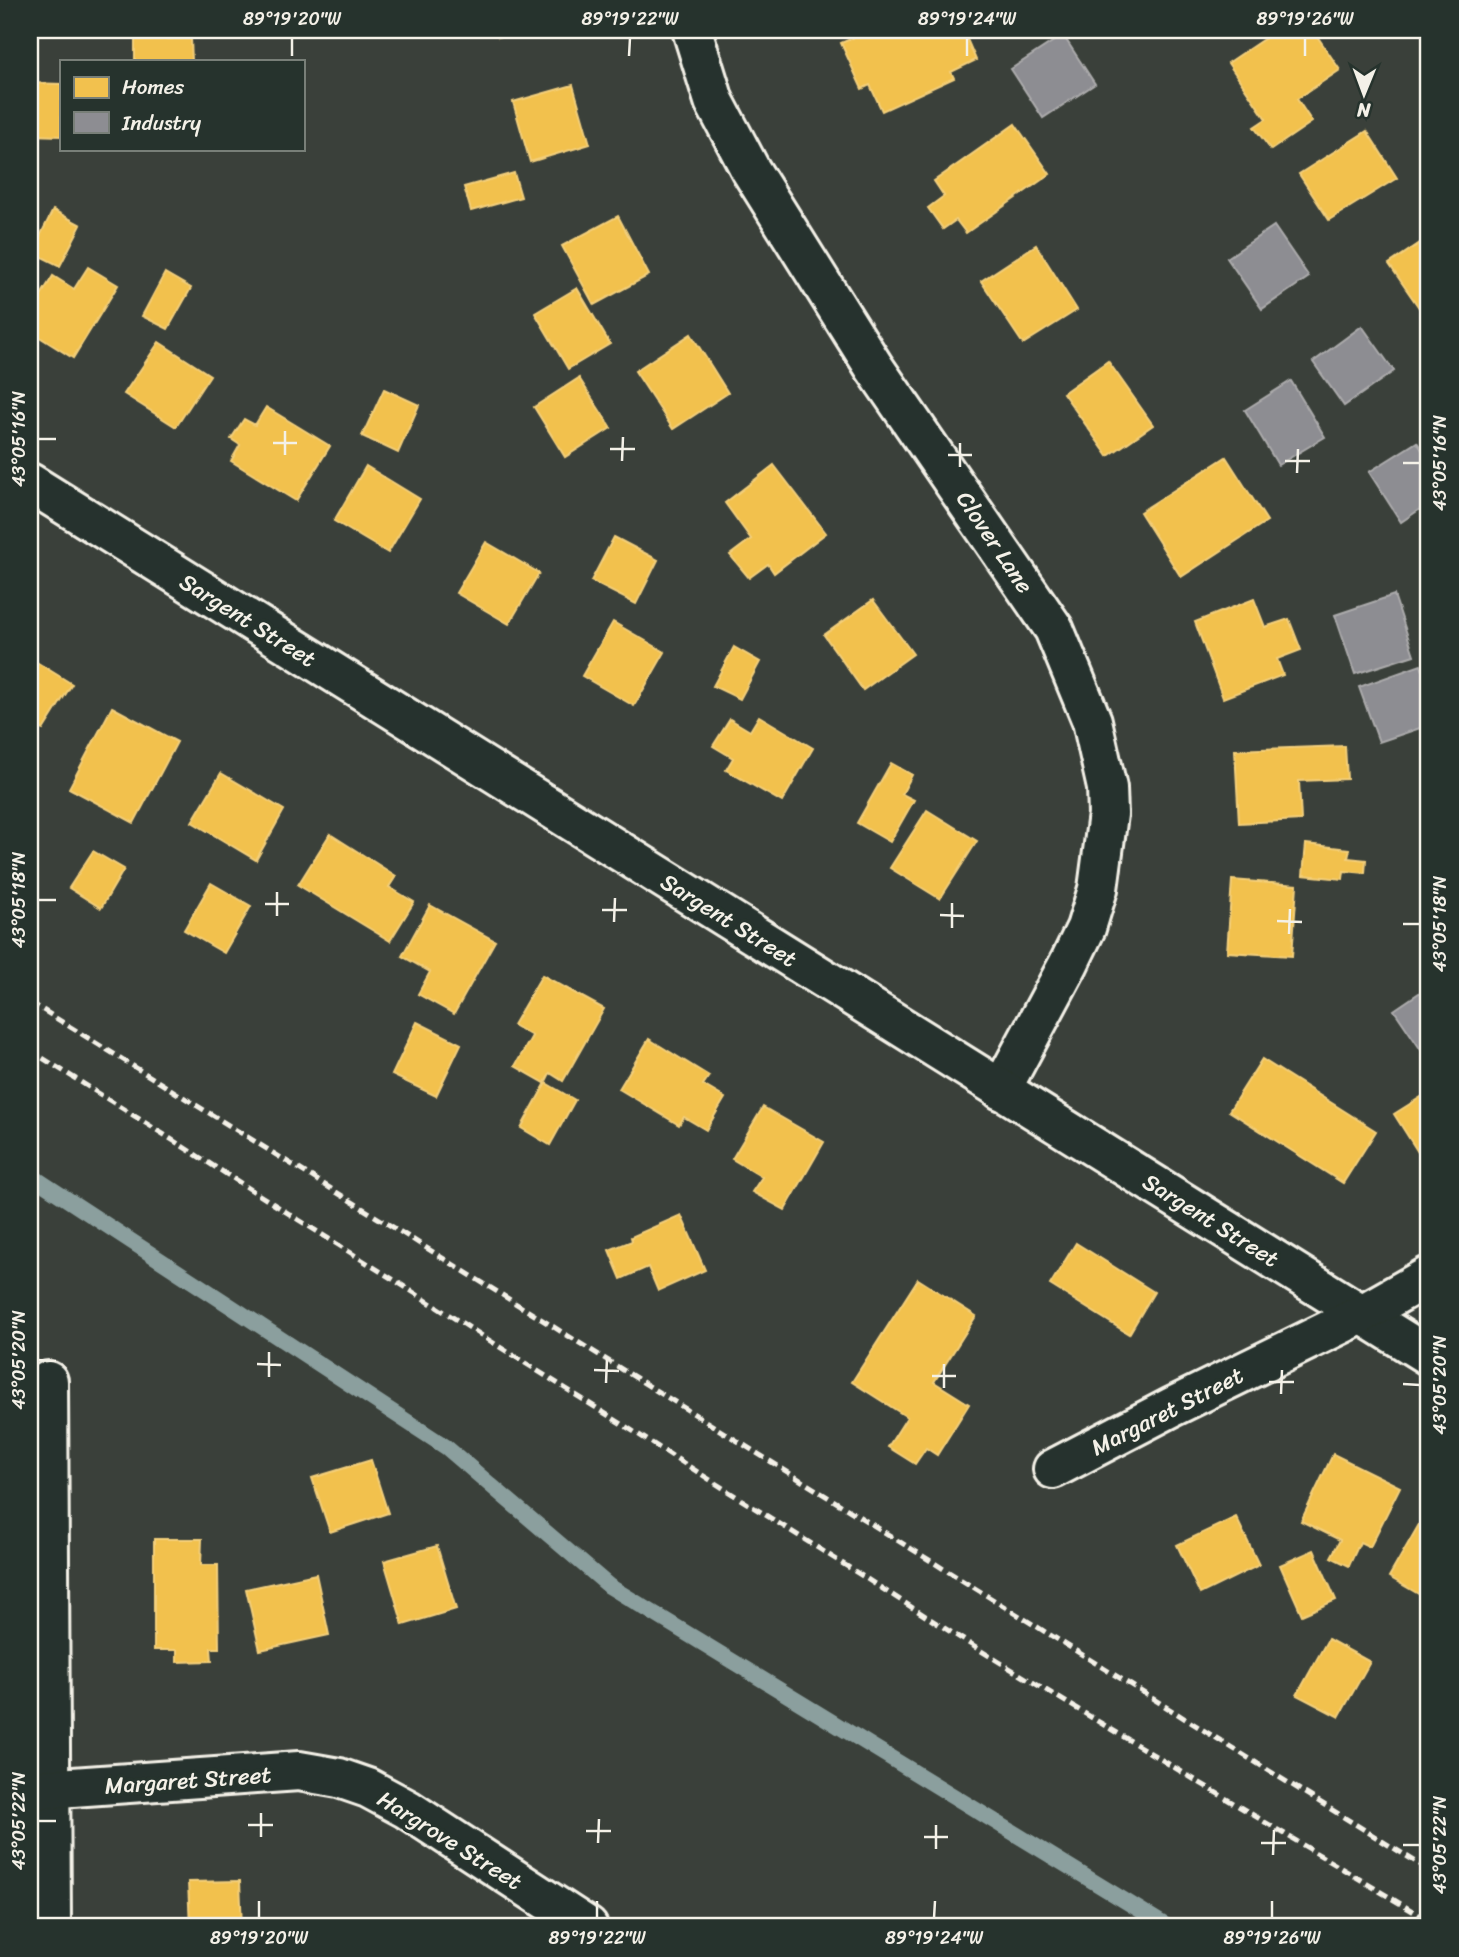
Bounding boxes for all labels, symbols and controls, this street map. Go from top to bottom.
text: 89°19'20"W [243,3,342,35]
text: 89°19'22"W [581,3,680,35]
text: 89°19'24"W [918,3,1017,35]
text: 89°19'26"W [1256,3,1355,35]
legend [60,60,304,150]
north arrow [1330,60,1400,130]
text: Homes [122,68,184,106]
text: N [1356,94,1372,127]
text: Industry [121,104,201,142]
text: 43°05'16"N [3,391,35,487]
text: 43°05'16"N [1424,415,1456,511]
street label: Clover Lane [945,482,1044,602]
street label: Sargent Street [171,562,324,679]
text: 43°05'18"N [3,851,35,948]
street label: Sargent Street [652,862,805,979]
text: 43°05'18"N [1424,875,1456,972]
street label: Sargent Street [1134,1162,1287,1279]
text: 43°05'20"N [3,1310,35,1410]
text: 43°05'20"N [1424,1335,1456,1435]
street label: Margaret Street [1083,1355,1251,1468]
street label: Margaret Street [103,1754,273,1807]
text: 43°05'22"N [3,1771,35,1870]
street label: Hargrove Street [369,1779,531,1902]
text: 43°05'22"N [1424,1795,1456,1894]
text: 89°19'20"W [210,1922,309,1954]
text: 89°19'22"W [548,1922,647,1954]
text: 89°19'24"W [885,1922,984,1954]
text: 89°19'26"W [1223,1922,1322,1954]

